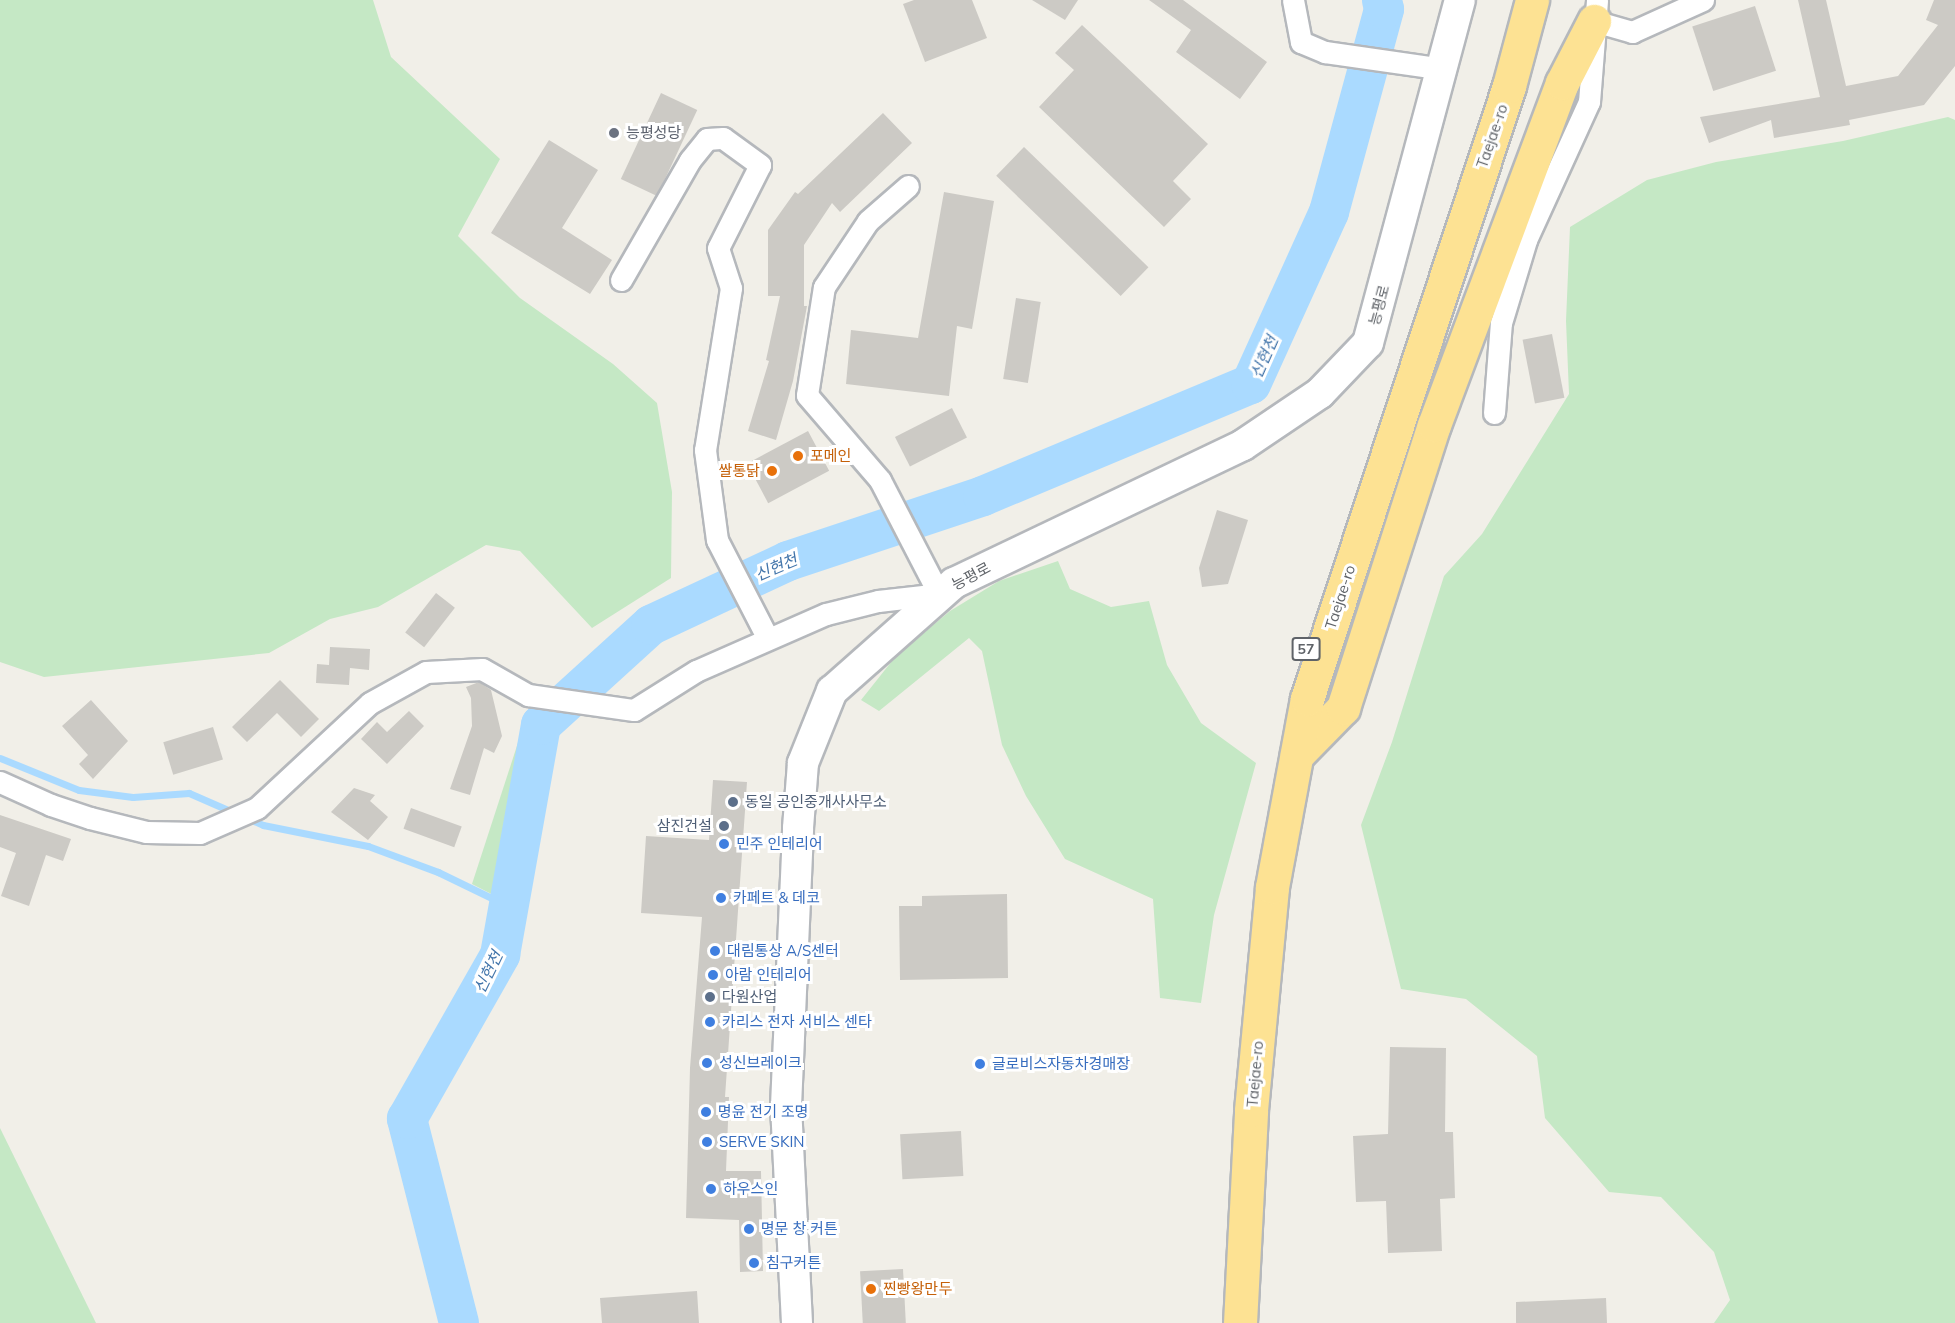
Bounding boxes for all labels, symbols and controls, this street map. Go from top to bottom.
street label: Taejae-ro [1473,102,1511,170]
place label: 능평성당 [626,124,681,142]
marker: 능평성당 [607,126,621,140]
street label: 능평로 [1365,283,1393,327]
water label: 신현천 [1246,333,1282,381]
place label: 포메인 [810,447,851,465]
marker: 포메인 [791,449,805,463]
place label: 쌀통닭 [719,462,760,480]
marker: 쌀통닭 [765,464,779,478]
water label: 신현천 [752,550,800,584]
street label: 능평로 [948,558,994,594]
street label: Taejae-ro [1321,563,1359,631]
road number: 57 [1291,638,1321,660]
place label: 동일 공인중개사사무소 [745,793,887,811]
marker: 동일 공인중개사사무소 [726,795,740,809]
place label: 삼진건설 [657,817,712,835]
marker: 삼진건설 [717,819,731,833]
place label: 민주 인테리어 [736,835,823,853]
marker: 민주 인테리어 [717,837,731,851]
place label: 카페트 & 데코 [733,889,820,907]
marker: 카페트 & 데코 [714,891,728,905]
place label: 대림통상 A/S센터 [727,942,839,960]
marker: 대림통상 A/S센터 [708,944,722,958]
water label: 신현천 [470,948,506,996]
place label: 아람 인테리어 [725,966,812,984]
marker: 아람 인테리어 [706,968,720,982]
place label: 다원산업 [722,988,777,1006]
marker: 다원산업 [703,990,717,1004]
place label: 카리스 전자 서비스 센타 [722,1013,872,1031]
marker: 카리스 전자 서비스 센타 [703,1015,717,1029]
street label: Taejae-ro [1243,1040,1267,1108]
place label: 성신브레이크 [719,1054,802,1072]
place label: 글로비스자동차경매장 [992,1055,1130,1073]
marker: 성신브레이크 [700,1056,714,1070]
marker: 글로비스자동차경매장 [973,1057,987,1071]
place label: 명윤 전기 조명 [718,1103,809,1121]
marker: 명윤 전기 조명 [699,1105,713,1119]
place label: SERVE SKIN [719,1133,805,1151]
marker: SERVE SKIN [700,1135,714,1149]
place label: 하우스인 [723,1180,778,1198]
marker: 하우스인 [704,1182,718,1196]
place label: 명문 창 커튼 [761,1220,838,1238]
marker: 명문 창 커튼 [742,1222,756,1236]
place label: 침구커튼 [766,1254,821,1272]
marker: 침구커튼 [747,1256,761,1270]
place label: 찐빵왕만두 [883,1280,952,1298]
marker: 찐빵왕만두 [864,1282,878,1296]

